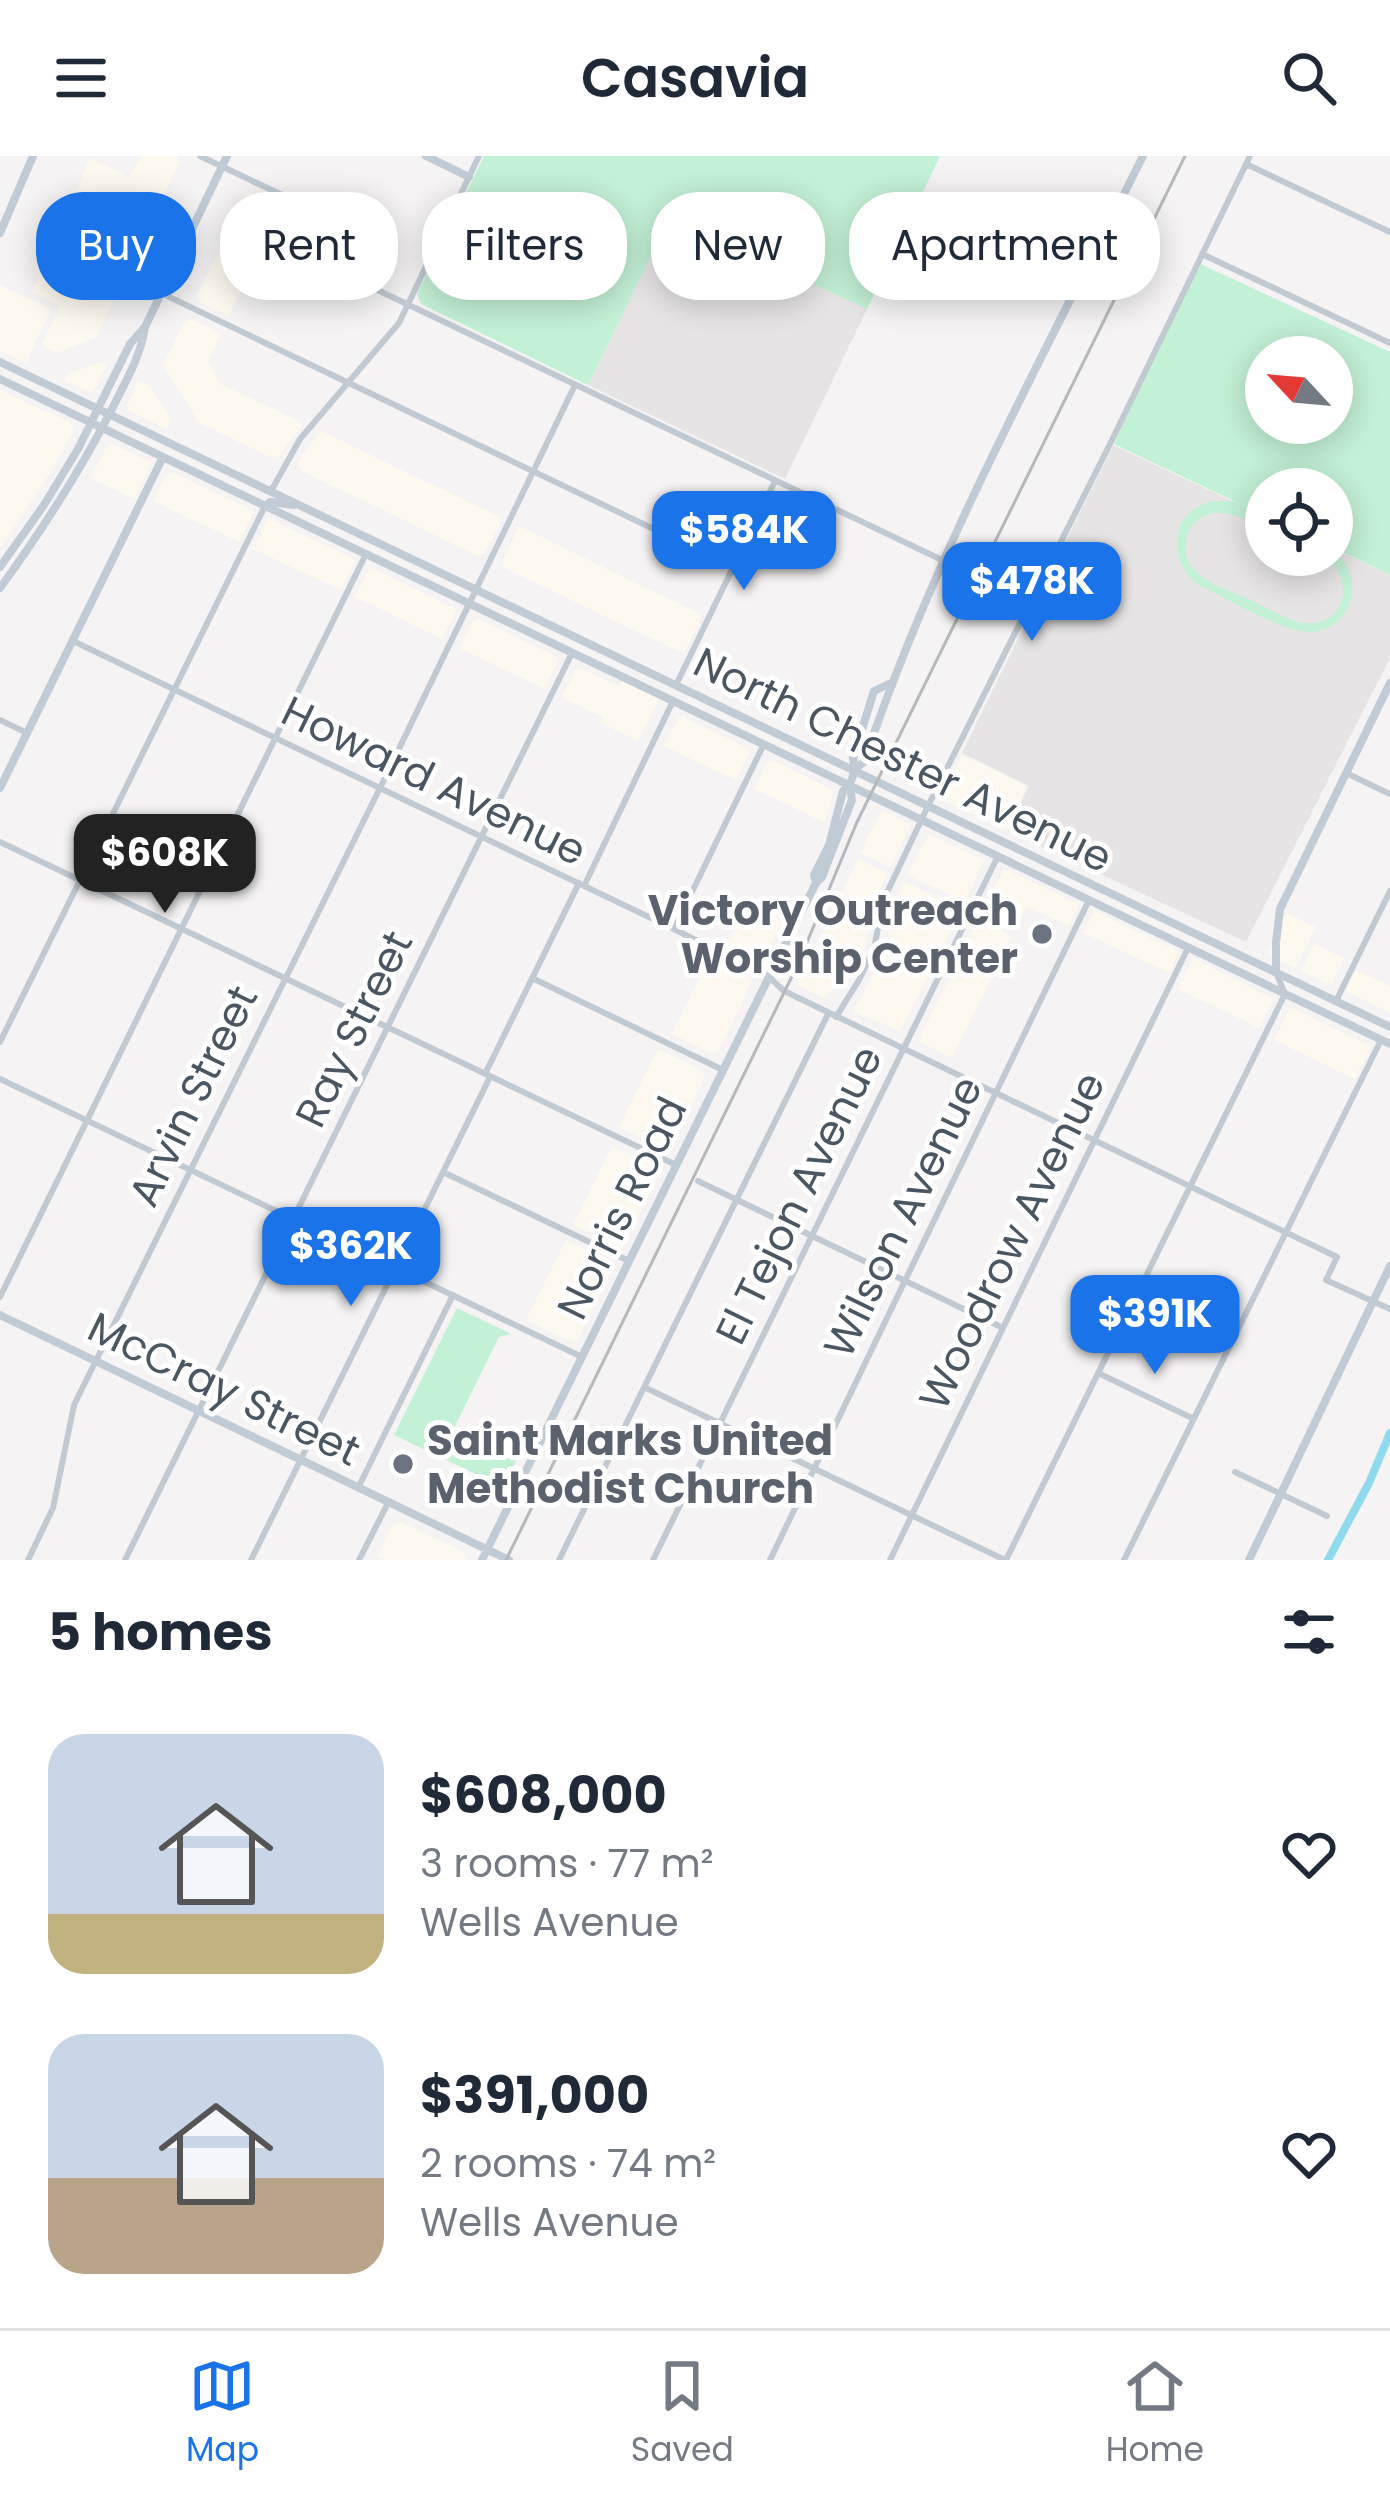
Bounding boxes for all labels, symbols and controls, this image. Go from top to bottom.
text: Casavia [581,40,809,116]
icon: menu [48,45,114,111]
icon: search [1276,45,1342,111]
chip: Buy [36,192,196,300]
chip: Rent [220,192,398,300]
chip: Filters [422,192,627,300]
chip: New [651,192,825,300]
chip: Apartment [849,192,1160,300]
north arrow [1245,336,1353,444]
map controls [1245,336,1353,576]
button: locate [1245,468,1353,576]
pin: $584K [660,491,828,593]
text: $584K [679,502,809,557]
pin: $478K [948,542,1116,644]
text: $478K [969,553,1095,608]
street label: North Chester Avenue [684,633,1122,887]
street label: Howard Avenue [272,682,596,880]
pin: $608K [81,814,249,916]
text: $608K [101,825,229,880]
place label: Victory Outreach Worship Center [648,881,1018,988]
street label: Ray Street [281,921,427,1137]
marker: Victory Outreach Worship Center [1029,921,1055,947]
street label: Arvin Street [114,976,272,1216]
street label: El Tejon Avenue [701,1036,897,1354]
street label: Woodrow Avenue [905,1062,1119,1420]
street label: Wilson Avenue [809,1066,997,1368]
street label: Norris Road [543,1087,701,1329]
pin: $362K [267,1207,435,1309]
text: $362K [289,1218,413,1273]
pin: $391K [1071,1275,1239,1377]
text: $391K [1097,1286,1213,1341]
street label: McCray Street [78,1298,370,1480]
place label: Saint Marks United Methodist Church [427,1411,833,1518]
marker: Saint Marks United Methodist Church [390,1451,416,1477]
text: 5 homes [48,1596,273,1668]
icon: filters [1276,1599,1342,1665]
text: $608,000 [420,1759,667,1831]
icon: home [144,1782,288,1926]
icon: heart [1276,1821,1342,1887]
text: 3 rooms · 77 m² [420,1836,714,1891]
text: Wells Avenue [420,1895,679,1950]
text: $391,000 [420,2059,649,2131]
icon: home [144,2082,288,2226]
icon: heart [1276,2121,1342,2187]
text: 2 rooms · 74 m² [420,2136,716,2191]
text: Wells Avenue [420,2195,679,2250]
tab: Map [186,2353,259,2475]
tab: Saved [631,2353,734,2475]
tab: Home [1106,2353,1204,2475]

